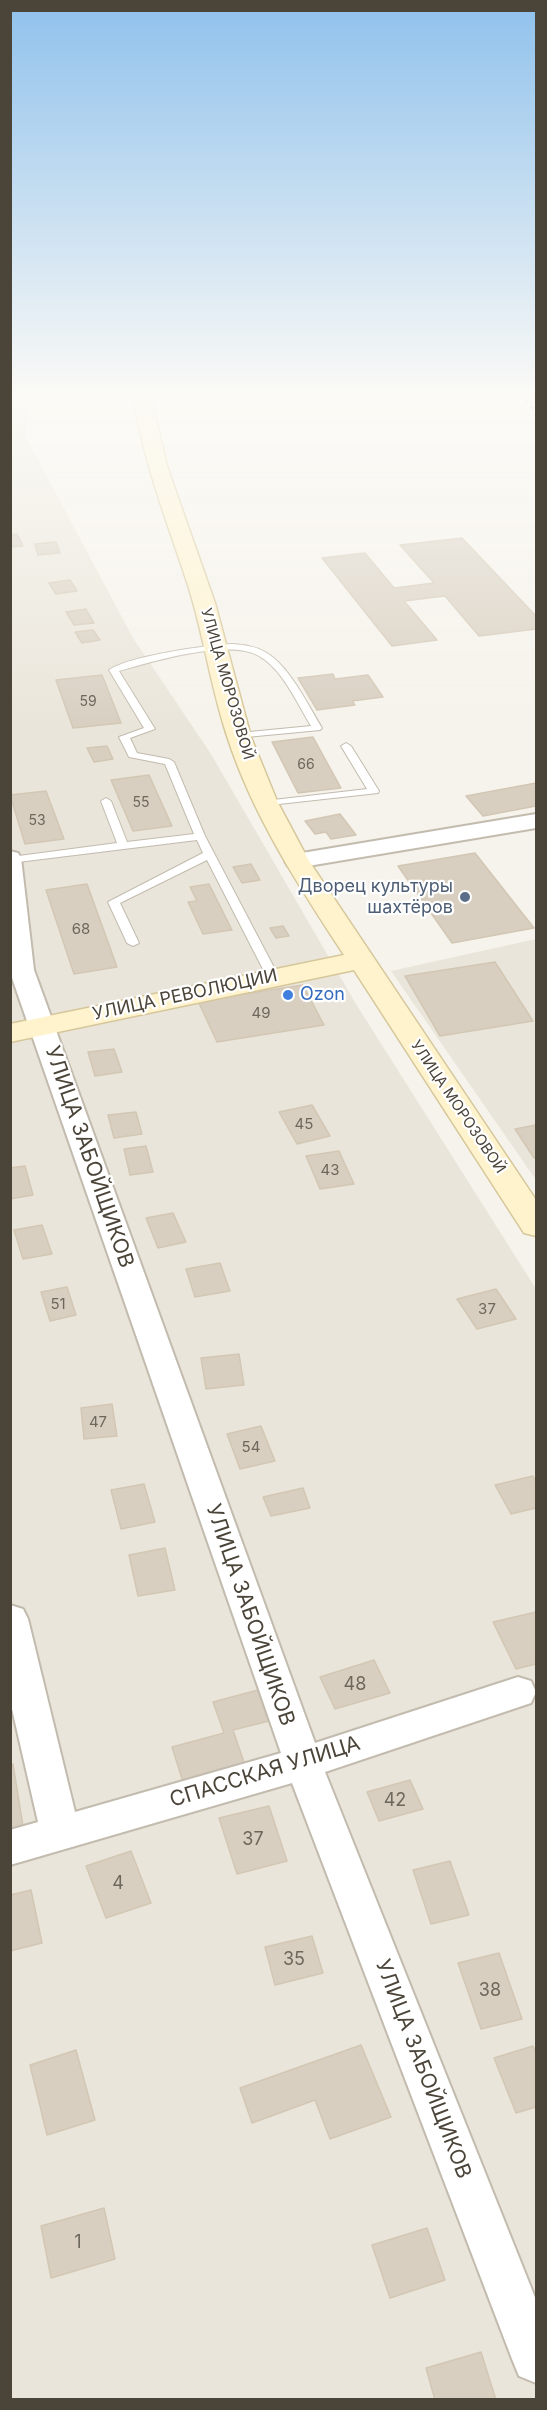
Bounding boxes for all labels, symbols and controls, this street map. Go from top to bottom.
street label: УЛИЦА МОРОЗОВОЙ [197,606,257,762]
house number: 59 [79,694,97,710]
house number: 66 [297,757,315,773]
house number: 55 [132,795,150,811]
house number: 53 [28,813,46,829]
place label: Дворец культуры шахтёров [298,876,453,918]
marker: Дворец культуры шахтёров [458,890,472,904]
house number: 68 [72,920,90,938]
street label: УЛИЦА РЕВОЛЮЦИИ [91,965,279,1025]
place label: Ozon [300,984,345,1006]
marker: Ozon [281,988,295,1002]
house number: 49 [252,1004,270,1022]
street label: УЛИЦА МОРОЗОВОЙ [407,1037,509,1177]
street label: УЛИЦА ЗАБОЙЩИКОВ [39,1043,139,1271]
house number: 45 [295,1115,313,1133]
house number: 43 [321,1161,339,1179]
house number: 51 [50,1295,66,1313]
house number: 37 [478,1300,496,1318]
house number: 47 [89,1413,107,1431]
house number: 54 [242,1438,260,1456]
street label: УЛИЦА ЗАБОЙЩИКОВ [200,1501,300,1729]
house number: 48 [344,1674,366,1696]
street label: СПАССКАЯ УЛИЦА [167,1731,363,1813]
house number: 42 [384,1790,406,1812]
house number: 37 [242,1829,264,1851]
house number: 4 [112,1873,124,1895]
house number: 35 [283,1949,305,1971]
street label: УЛИЦА ЗАБОЙЩИКОВ [370,1956,476,2182]
house number: 38 [479,1980,501,2002]
house number: 1 [74,2232,82,2254]

